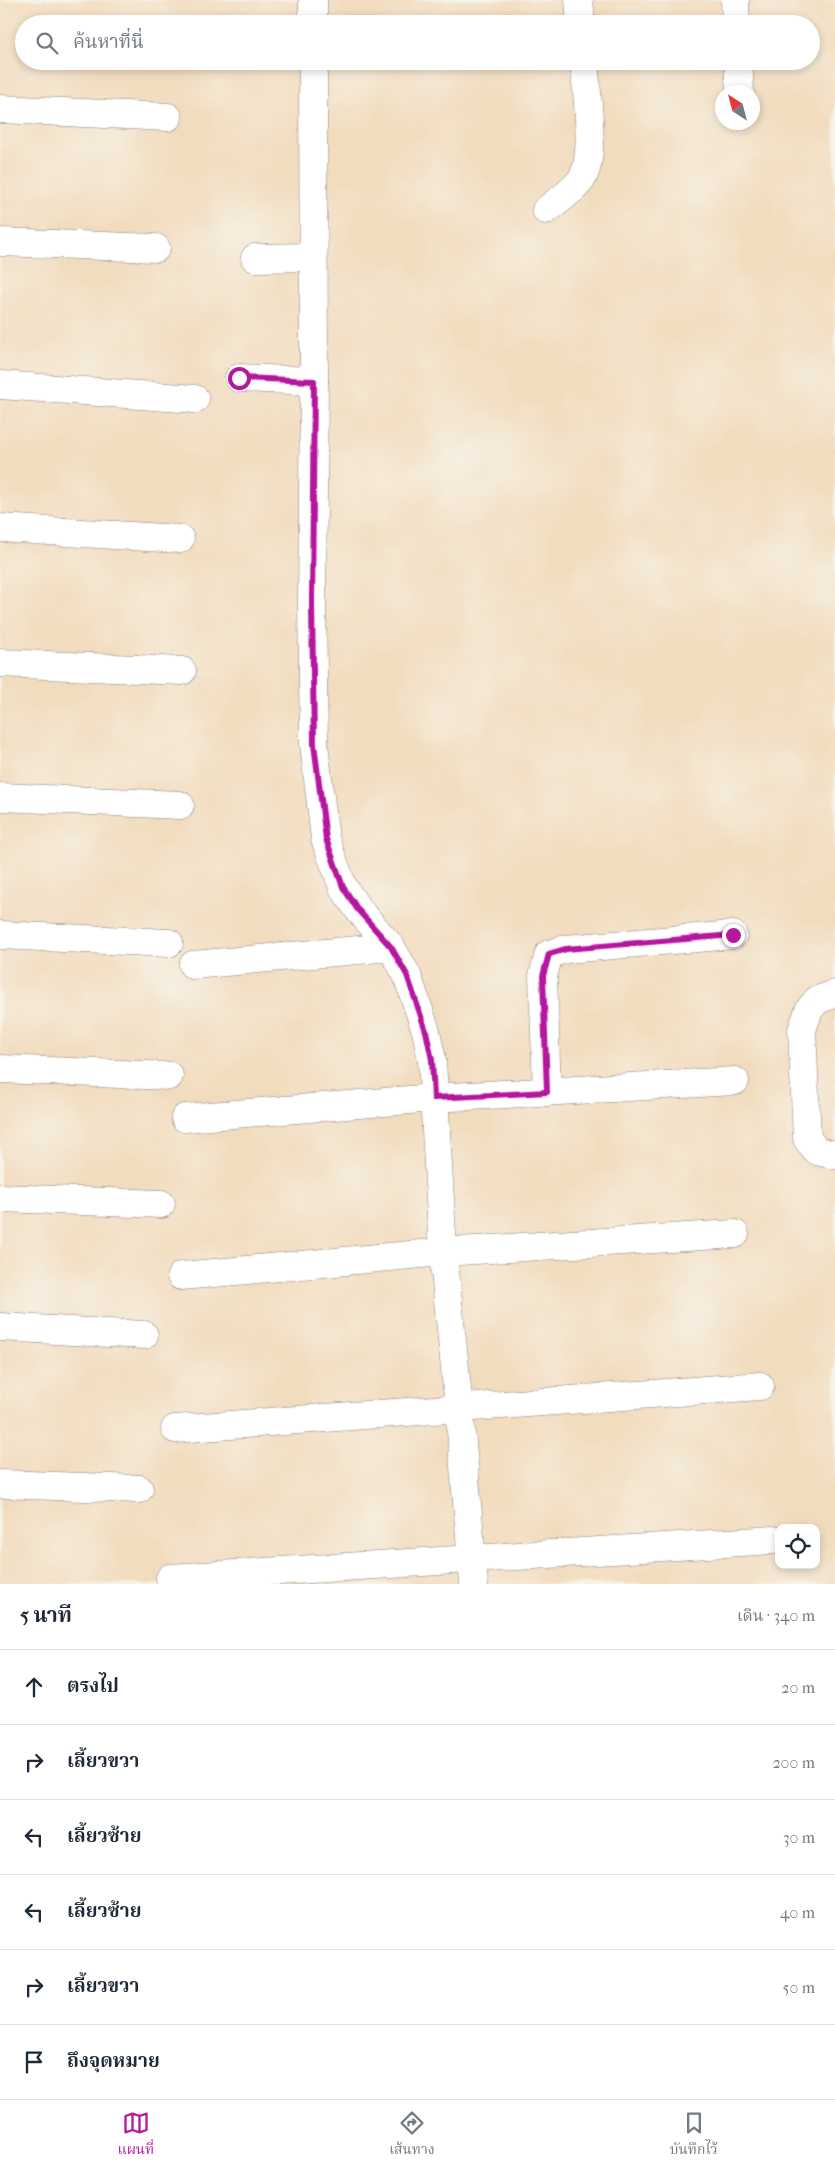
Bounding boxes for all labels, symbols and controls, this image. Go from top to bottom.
search box [15,15,820,70]
icon: search [33,29,61,57]
text: ค้นหาที่นี่ [73,31,144,53]
north arrow [715,85,760,130]
route start [228,367,251,390]
route end [722,924,745,947]
map controls [775,1524,820,1569]
button: locate [775,1524,820,1569]
text: 5 นาที [20,1603,72,1627]
text: เดิน · 340 m [737,1606,815,1625]
icon: ahead [20,1673,48,1701]
text: ตรงไป [67,1675,119,1697]
text: 20 m [781,1678,815,1697]
icon: right [20,1748,48,1776]
text: เลี้ยวขวา [67,1750,139,1772]
text: 200 m [772,1753,815,1772]
icon: left [20,1823,48,1851]
text: เลี้ยวซ้าย [67,1825,141,1847]
text: 30 m [783,1828,815,1847]
icon: left [20,1898,48,1926]
text: เลี้ยวซ้าย [67,1900,141,1922]
text: 40 m [780,1903,815,1922]
icon: right [20,1973,48,2001]
text: เลี้ยวขวา [67,1975,139,1997]
text: 50 m [783,1978,815,1997]
icon: arrive [20,2048,48,2076]
text: ถึงจุดหมาย [67,2050,160,2072]
tab: แผนที่ [118,2109,154,2161]
tab: เส้นทาง [389,2109,435,2161]
tab: บันทึกไว้ [670,2109,718,2161]

